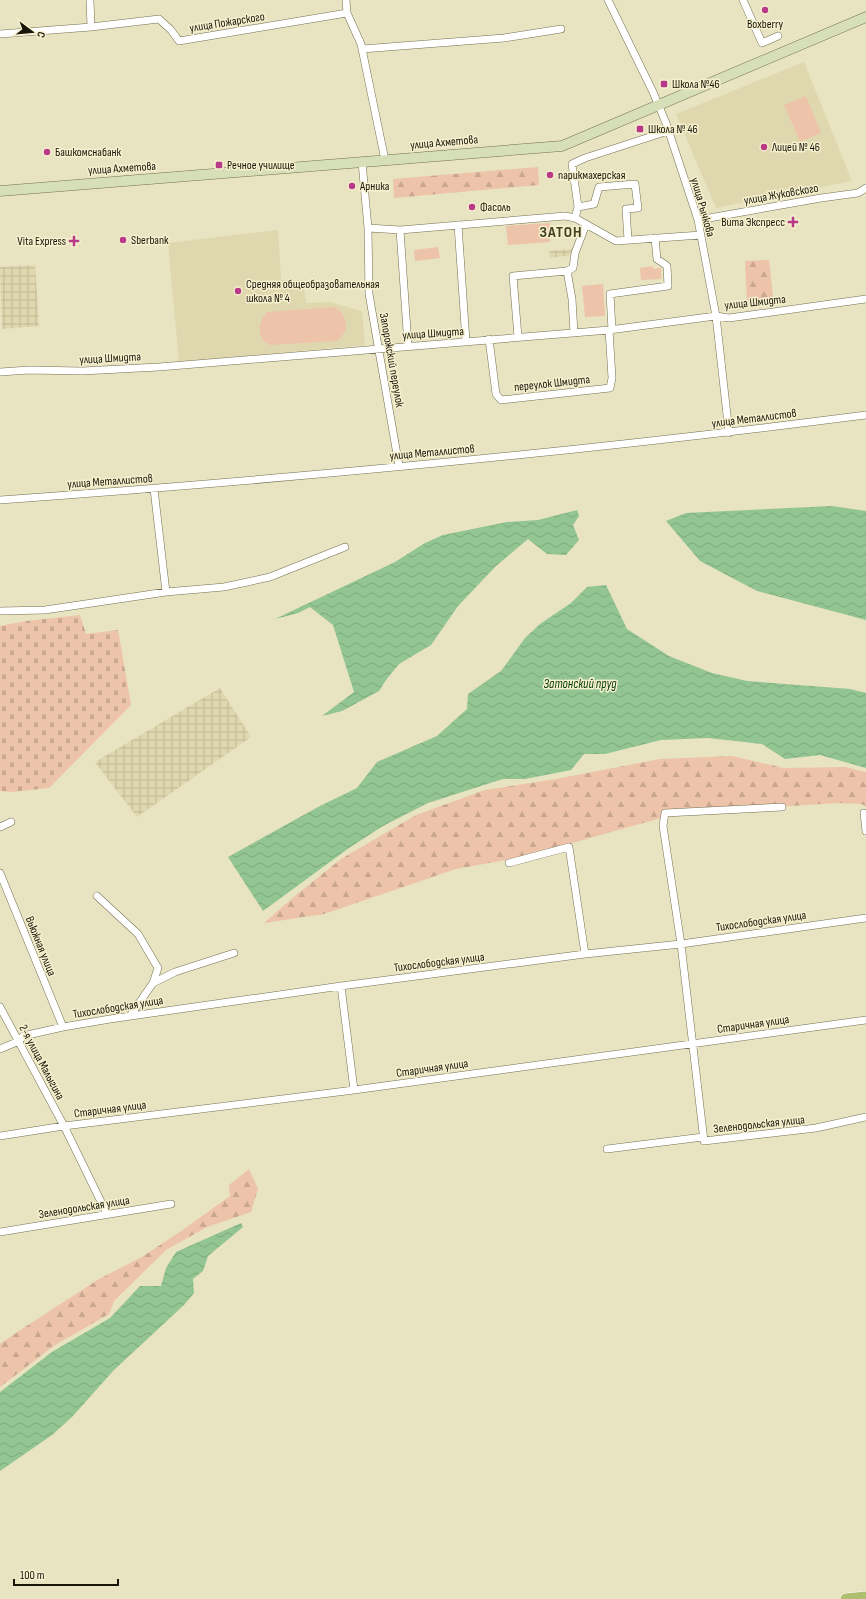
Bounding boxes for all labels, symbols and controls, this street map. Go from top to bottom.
marker: Boxberry [760,5,770,15]
street label: улица Пожарского [188,9,266,36]
north arrow [12,12,52,52]
place label: Boxberry [747,17,783,32]
text: С [34,30,48,39]
place label: Школа №46 [672,77,720,92]
marker: Школа №46 [659,79,669,89]
place label: Школа № 46 [648,122,698,137]
marker: Школа № 46 [635,124,645,134]
street label: улица Ахметова [409,132,479,153]
place label: Лицей № 46 [771,140,820,155]
marker: Лицей № 46 [759,142,769,152]
place label: Башкомснабанк [55,145,122,160]
marker: Башкомснабанк [42,147,52,157]
place label: Речное училище [227,158,295,173]
street label: улица Ахметова [88,159,157,178]
marker: Речное училище [214,160,224,170]
place label: парикмахерская [558,168,626,183]
marker: парикмахерская [545,170,555,180]
street label: улица Рычкова [687,176,718,239]
place label: Арника [359,179,390,194]
marker: Арника [347,181,357,191]
street label: улица Жуковского [743,181,820,208]
place label: Фасоль [480,200,511,215]
marker: Фасоль [467,202,477,212]
place label: Вита Экспресс [721,215,785,230]
marker: Вита Экспресс [788,217,798,227]
district label: ЗАТОН [540,223,583,242]
place label: Sberbank [131,233,169,248]
place label: Vita Express [17,234,66,249]
marker: Sberbank [118,235,128,245]
marker: Vita Express [69,236,79,246]
place label: Средняя общеобразовательная школа № 4 [246,277,380,306]
marker: Средняя общеобразовательная школа № 4 [233,286,243,296]
street label: улица Шмидта [724,292,787,313]
street label: Запорожский переулок [376,312,407,409]
street label: улица Шмидта [402,324,465,343]
street label: улица Шмидта [79,349,142,368]
street label: переулок Шмидта [513,372,591,395]
street label: улица Металлистов [711,406,797,431]
street label: улица Металлистов [389,441,475,464]
street label: улица Металлистов [67,471,153,492]
water label: Затонский пруд [544,676,617,692]
street label: Тихослободская улица [715,908,808,935]
street label: Вьюжная улица [22,914,59,979]
street label: Тихослободская улица [393,949,486,975]
street label: Тихослободская улица [72,993,165,1022]
street label: Старичная улица [716,1012,790,1037]
street label: 2-я улица Малыгина [15,1022,68,1103]
street label: Старичная улица [395,1056,469,1081]
street label: Старичная улица [73,1098,147,1121]
street label: Зеленодольская улица [713,1112,806,1137]
street label: Зеленодольская улица [38,1193,131,1222]
scale bar [14,1561,118,1587]
text: 100 m [20,1568,45,1583]

